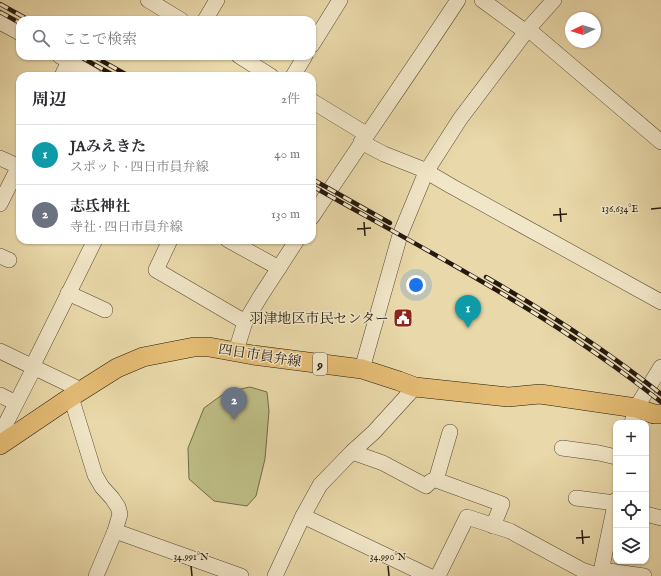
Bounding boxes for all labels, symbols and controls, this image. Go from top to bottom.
north arrow [565,12,601,48]
search box [16,16,316,60]
icon: search [30,27,52,49]
text: ここで検索 [62,30,137,49]
text: 周辺 [32,90,66,111]
text: 2件 [281,91,300,108]
text: JAみえきた [70,137,146,156]
text: 1 [43,146,47,163]
text: 40 m [274,146,300,163]
text: スポット · 四日市員弁線 [70,159,209,176]
text: 志氐神社 [70,197,130,216]
text: 136.634°E [602,203,638,216]
text: 2 [42,206,48,223]
text: 130 m [271,206,300,223]
text: 寺社 · 四日市員弁線 [70,219,183,236]
your location [406,275,426,295]
pin: 1 [455,295,481,328]
public building icon: 羽津地区市民センター [392,307,414,329]
place label: 羽津地区市民センター [250,310,389,328]
street label: 四日市員弁線 [217,341,303,371]
road number: 9 [313,353,327,375]
pin: 2 [221,387,247,420]
map controls [613,420,649,564]
button: + [613,420,649,456]
button: − [613,456,649,492]
button: locate [613,492,649,528]
button: layers [613,528,649,564]
text: 34.991°N [173,551,209,564]
text: 34.990°N [370,551,407,564]

